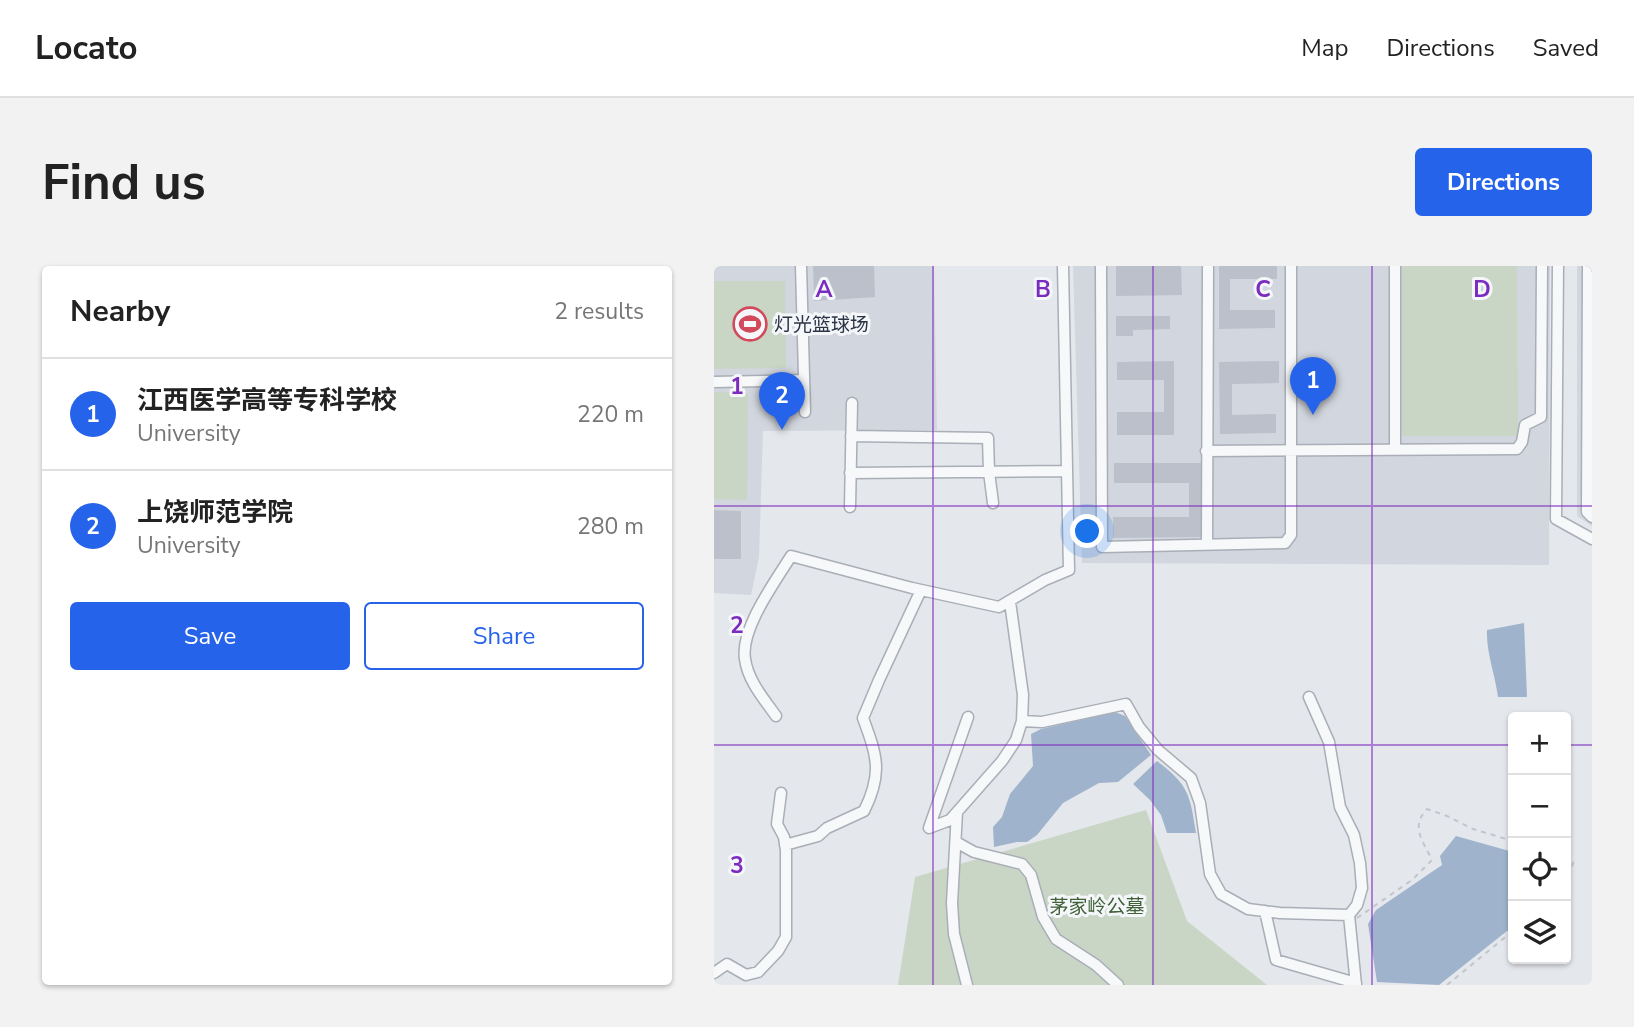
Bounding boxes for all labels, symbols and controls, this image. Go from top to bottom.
text: Locato [35,26,137,71]
text: Map [1301,32,1348,64]
text: Directions [1386,32,1495,64]
text: Saved [1533,32,1599,64]
button: Directions [1415,148,1592,216]
text: Find us [42,149,206,216]
text: A [815,274,833,305]
text: B [1035,274,1051,305]
text: C [1255,274,1271,305]
text: D [1473,274,1491,305]
text: Nearby [70,291,170,332]
text: 2 results [554,296,644,327]
sports icon: 灯光篮球场 [731,305,769,343]
place label: 灯光篮球场 [774,312,869,338]
pin: 1 [1290,357,1336,415]
text: 1 [730,371,744,402]
pin: 2 [759,372,805,430]
text: 江西医学高等专科学校 [137,383,397,418]
text: 1 [86,399,100,430]
text: 220 m [577,399,644,430]
text: University [137,418,241,449]
text: 上饶师范学院 [137,495,293,530]
text: 2 [86,511,100,542]
text: 280 m [577,511,644,542]
your location [1070,514,1104,548]
text: University [137,530,241,561]
button: Save [70,602,350,670]
button: Share [364,602,644,670]
text: 2 [730,610,744,641]
map controls [1508,712,1571,964]
button: + [1508,712,1571,775]
button: − [1508,775,1571,838]
button: locate [1508,838,1571,901]
text: 3 [730,850,744,881]
park label: 茅家岭公墓 [1049,894,1145,920]
button: layers [1508,901,1571,964]

